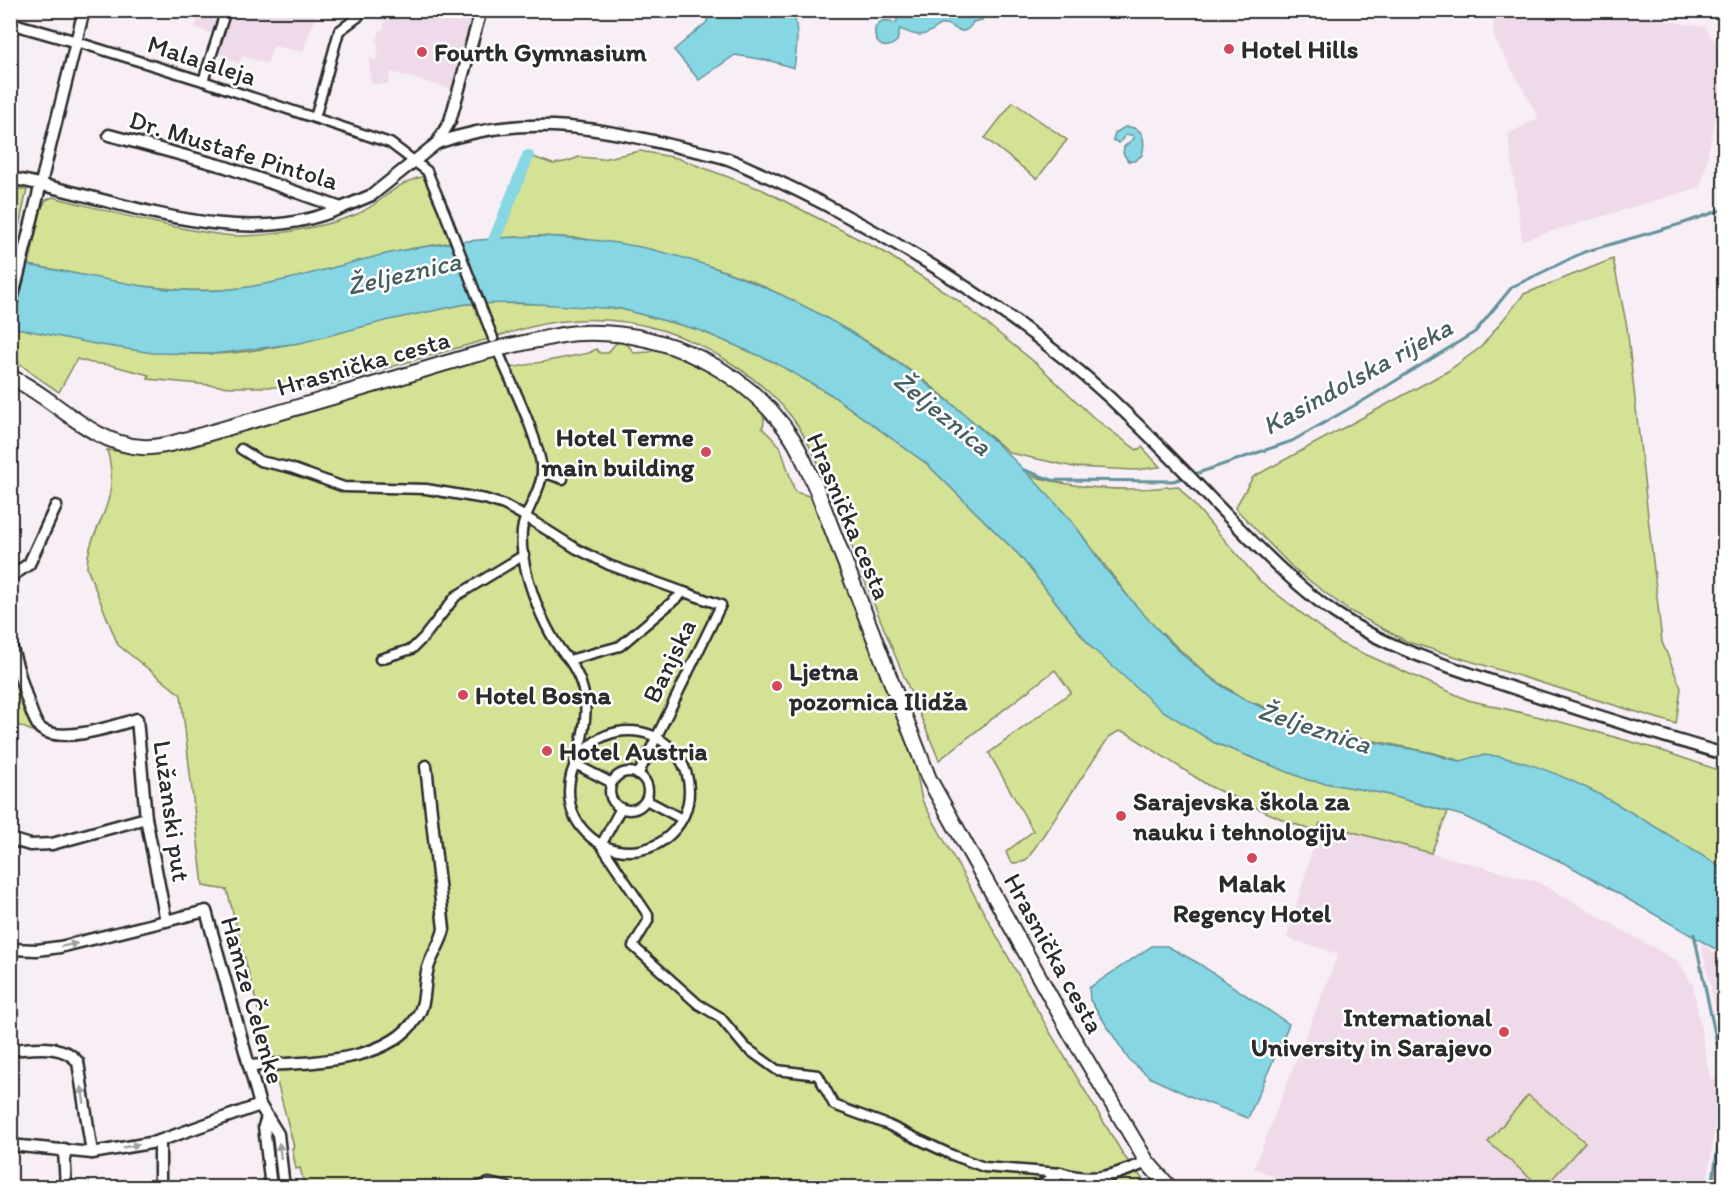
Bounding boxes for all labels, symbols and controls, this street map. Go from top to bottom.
street label: Mala aleja [144,27,261,93]
place label: Hotel Hills [1241,33,1358,65]
place label: Fourth Gymnasium [434,36,648,68]
marker: Hotel Hills [1222,42,1236,56]
marker: Fourth Gymnasium [415,45,429,59]
street label: Dr. Mustafe Pintola [126,103,343,197]
water label: Željeznica [344,244,465,302]
water label: Kasindolska rijeka [1256,310,1459,442]
street label: Hrasnička cesta [273,323,453,403]
water label: Željeznica [887,364,999,463]
place label: Hotel Terme main building [541,421,695,483]
street label: Hrasnička cesta [799,428,899,605]
marker: Hotel Terme main building [699,445,713,459]
street label: Banjska [635,614,703,708]
place label: Ljetna pozornica Ilidža [788,655,968,717]
place label: Hotel Bosna [475,679,612,711]
marker: Ljetna pozornica Ilidža [770,679,784,693]
marker: Hotel Bosna [456,688,470,702]
water label: Željeznica [1255,693,1376,761]
place label: Hotel Austria [559,735,708,767]
street label: Lužanski put [146,738,198,884]
marker: Hotel Austria [540,744,554,758]
place label: Sarajevska škola za nauku i tehnologiju [1132,785,1350,847]
marker: Sarajevska škola za nauku i tehnologiju [1114,809,1128,823]
marker: Malak Regency Hotel [1245,851,1259,865]
street label: Hrasnička cesta [997,867,1111,1039]
place label: Malak Regency Hotel [1173,867,1332,929]
street label: Hamze Čelenke [214,913,292,1087]
one-way arrow [59,940,78,950]
place label: International University in Sarajevo [1251,1001,1493,1063]
marker: International University in Sarajevo [1497,1025,1511,1039]
one-way arrow [78,1086,87,1105]
one-way arrow [275,1141,284,1160]
one-way arrow [122,1142,141,1151]

